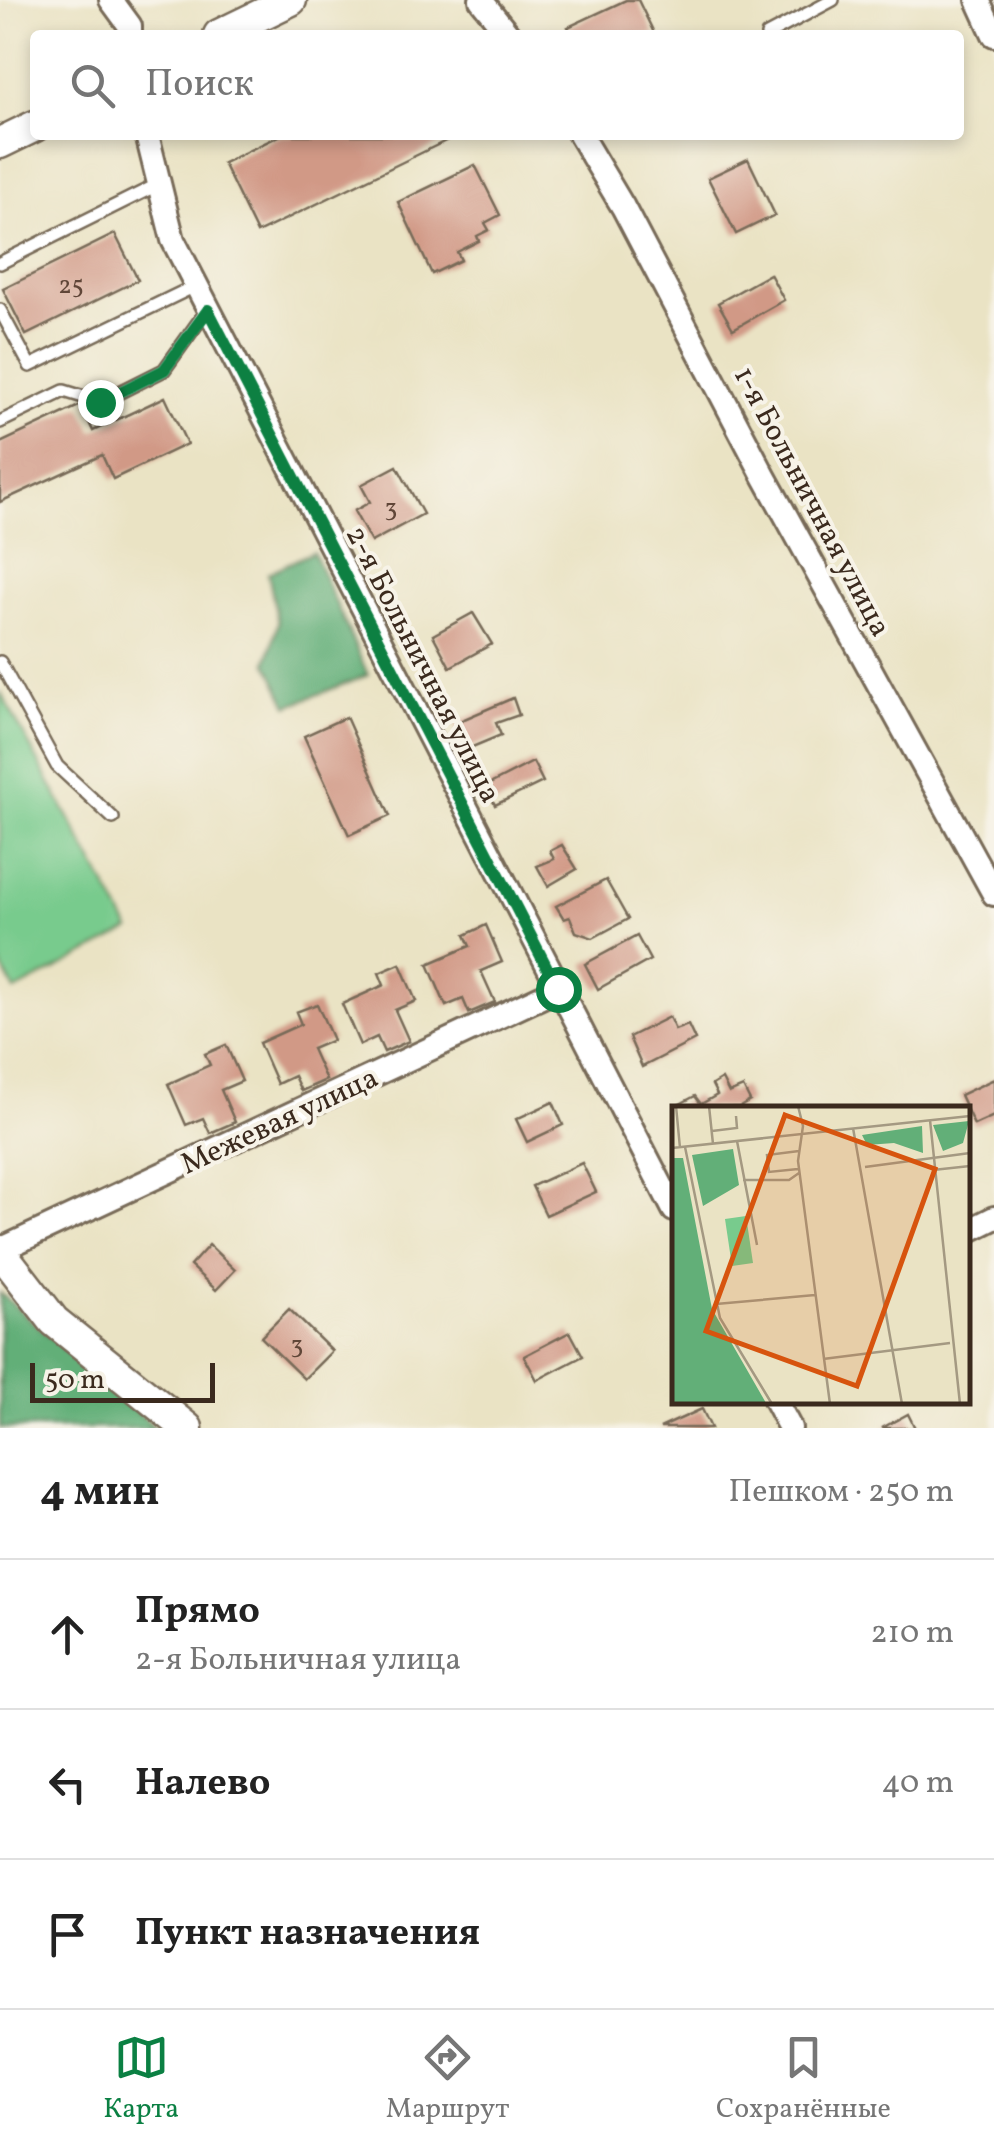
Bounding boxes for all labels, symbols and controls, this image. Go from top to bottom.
search box [30,30,964,140]
icon: search [65,58,120,113]
text: Поиск [145,59,254,112]
house number: 25 [58,269,84,304]
street label: 1-я Больничная улица [722,359,900,644]
route end [78,380,124,426]
house number: 3 [385,492,397,527]
street label: 2-я Больничная улица [334,519,510,811]
route start [536,967,582,1013]
street label: Межевая улица [174,1058,386,1186]
inset map [672,1106,969,1403]
house number: 3 [291,1329,303,1364]
scale bar [30,1358,215,1402]
text: 50 m [45,1361,105,1400]
text: 4 мин [40,1464,160,1523]
text: Пешком · 250 m [728,1471,954,1515]
text: Прямо [135,1586,260,1639]
icon: ahead [40,1607,95,1662]
text: 210 m [870,1612,954,1656]
text: 2-я Больничная улица [135,1639,461,1683]
icon: left [40,1757,95,1812]
text: Налево [135,1758,271,1811]
text: 40 m [882,1762,954,1806]
icon: arrive [40,1907,95,1962]
text: Пункт назначения [135,1908,480,1961]
tab: Карта [103,2030,179,2129]
tab: Маршрут [386,2030,509,2129]
tab: Сохранённые [716,2030,891,2129]

